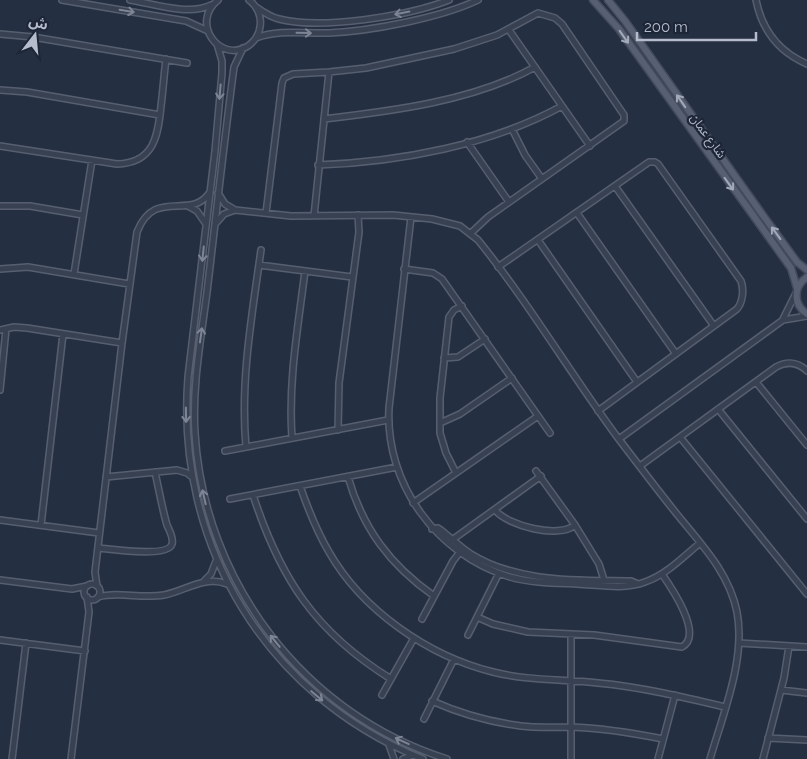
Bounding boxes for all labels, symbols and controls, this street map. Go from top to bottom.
one-way arrow [119,6,135,16]
one-way arrow [394,8,410,18]
north arrow [10,10,60,60]
scale bar [637,10,756,42]
text: ش [27,12,50,33]
text: 200 m [644,18,688,36]
one-way arrow [296,28,312,38]
one-way arrow [619,30,629,44]
one-way arrow [215,84,225,100]
one-way arrow [676,94,686,108]
street label: شارع عمان [686,111,729,162]
one-way arrow [724,177,734,191]
one-way arrow [771,226,781,240]
one-way arrow [198,245,208,261]
one-way arrow [196,328,206,344]
one-way arrow [181,407,191,423]
one-way arrow [199,489,208,505]
one-way arrow [270,635,281,648]
one-way arrow [311,691,324,702]
one-way arrow [395,736,410,745]

